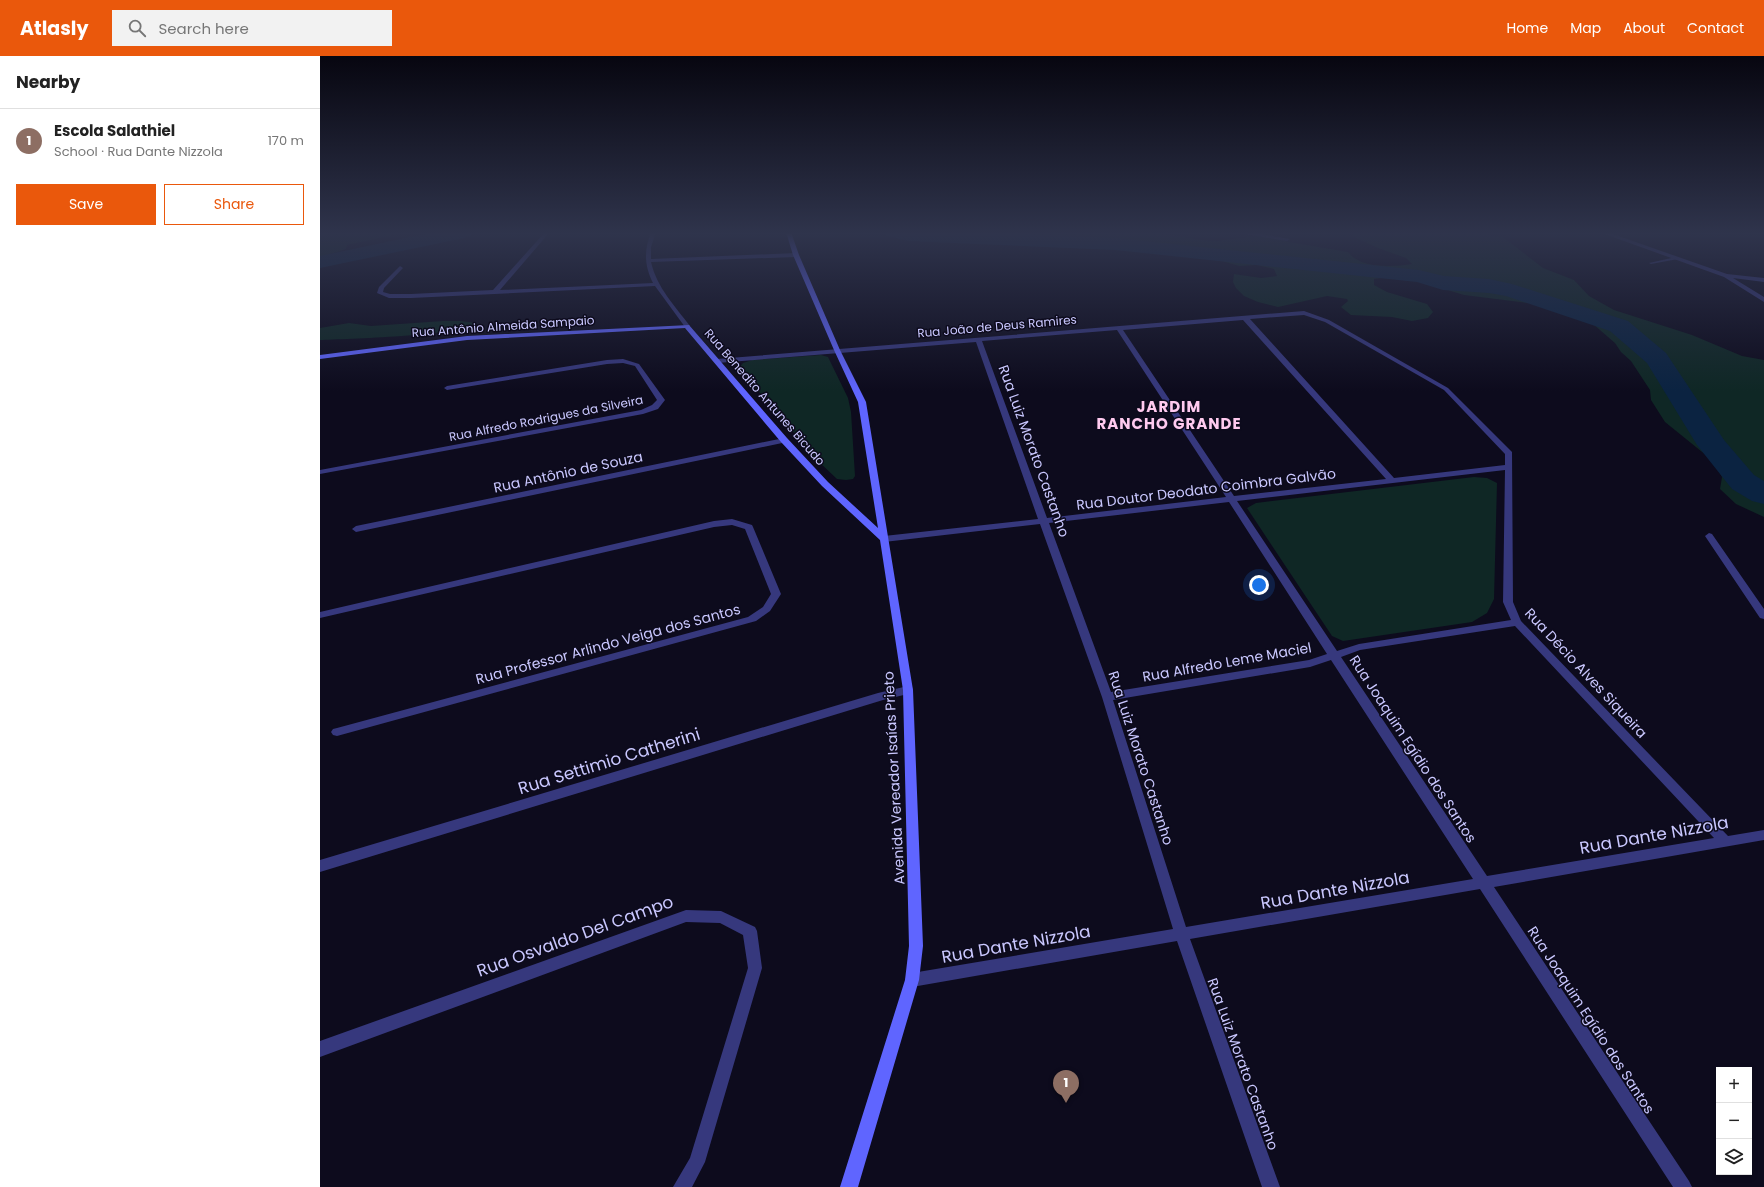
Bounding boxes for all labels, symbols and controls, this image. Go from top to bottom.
search box [112,10,392,46]
text: Atlasly [20,15,88,42]
icon: search [126,17,148,39]
text: Search here [158,18,249,39]
text: Home [1506,18,1548,38]
text: Map [1570,18,1601,38]
text: About [1623,18,1665,38]
text: Contact [1687,18,1744,38]
text: Nearby [16,70,80,94]
text: Escola Salathiel [54,120,175,141]
text: 1 [27,131,31,150]
text: 170 m [268,131,304,150]
text: School · Rua Dante Nizzola [54,142,223,161]
button: Save [16,184,156,225]
button: Share [164,184,304,225]
street label: Rua Antônio Almeida Sampaio [411,311,595,341]
street label: Rua João de Deus Ramires [917,311,1077,341]
street label: Rua Benedito Antunes Bicudo [701,325,829,469]
street label: Rua Luiz Morato Castanho [994,362,1074,540]
street label: Rua Alfredo Rodrigues da Silveira [447,391,645,445]
district label: JARDIM RANCHO GRANDE [1096,396,1242,434]
street label: Rua Antônio de Souza [492,446,644,498]
street label: Rua Doutor Deodato Coimbra Galvão [1075,463,1337,515]
your location [1249,575,1269,595]
street label: Rua Professor Arlindo Veiga dos Santos [473,599,743,689]
street label: Rua Décio Alves Siqueira [1520,604,1652,742]
street label: Rua Alfredo Leme Maciel [1141,637,1313,687]
street label: Rua Joaquim Egídio dos Santos [1345,651,1481,847]
street label: Rua Luiz Morato Castanho [1103,668,1179,848]
street label: Avenida Vereador Isaías Prieto [878,671,910,885]
street label: Rua Settimio Catherini [515,722,703,800]
street label: Rua Dante Nizzola [1578,810,1730,860]
street label: Rua Dante Nizzola [1259,865,1411,915]
street label: Rua Osvaldo Del Campo [473,889,677,983]
street label: Rua Dante Nizzola [940,919,1092,969]
street label: Rua Joaquim Egídio dos Santos [1523,922,1659,1118]
street label: Rua Luiz Morato Castanho [1203,975,1283,1153]
map controls [1716,1067,1752,1175]
button: + [1716,1067,1752,1103]
pin: 1 [1053,1070,1079,1103]
button: − [1716,1103,1752,1139]
button: layers [1716,1139,1752,1175]

